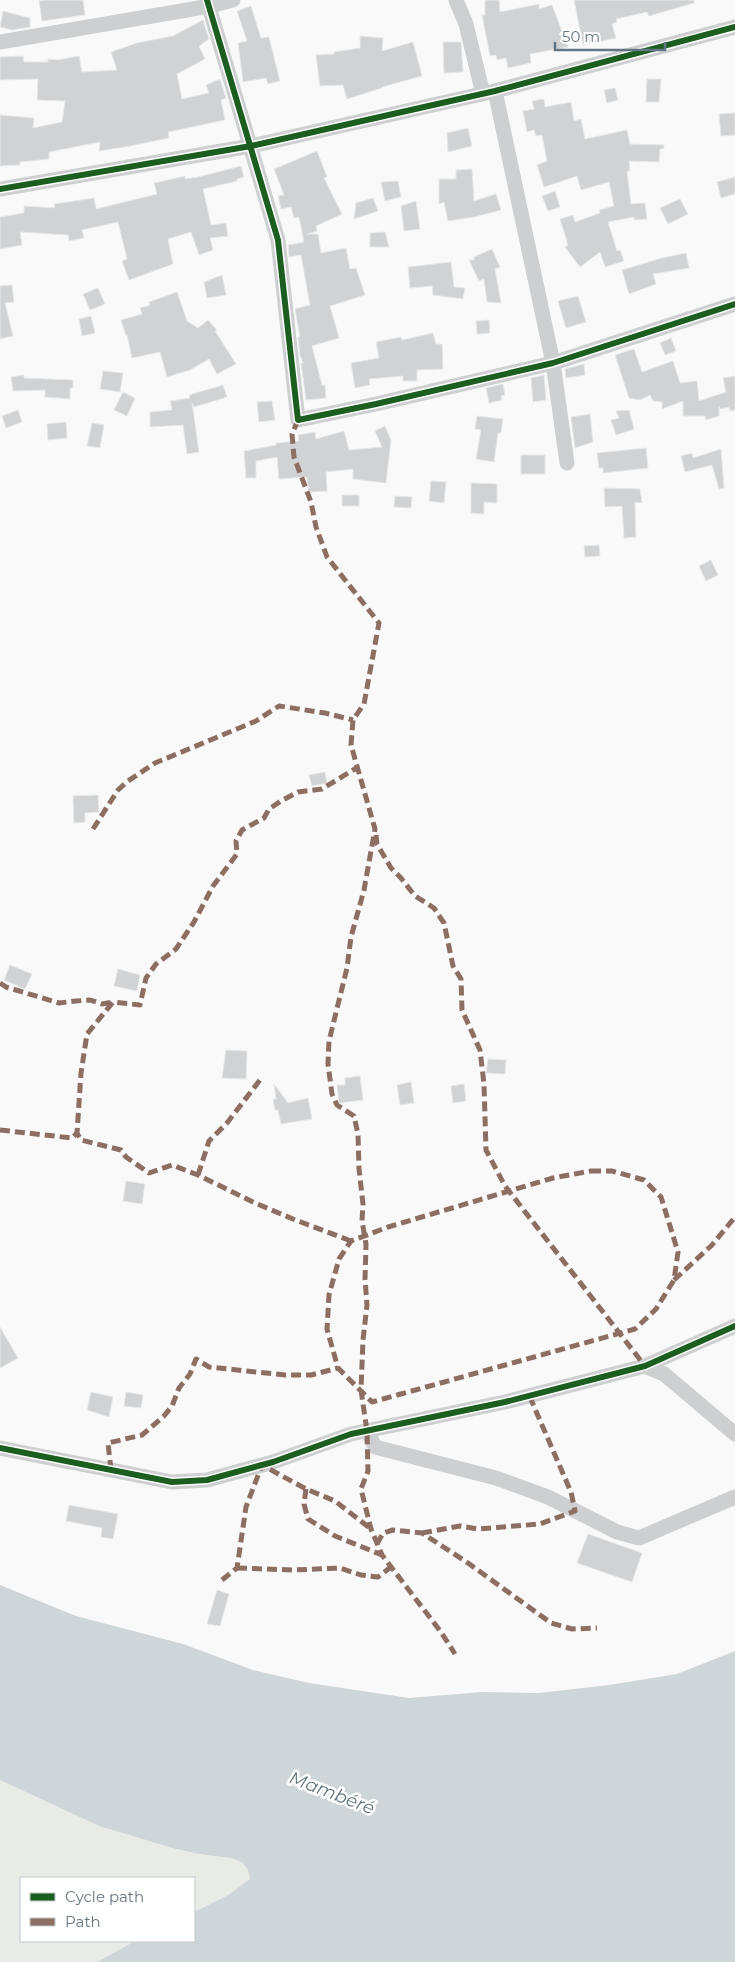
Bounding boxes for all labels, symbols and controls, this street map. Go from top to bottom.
scale bar [555,20,665,52]
text: 50 m [562,27,600,46]
water label: Mambéré [286,1767,378,1819]
legend [20,1877,195,1942]
text: Cycle path [65,1887,144,1906]
text: Path [65,1912,101,1931]

